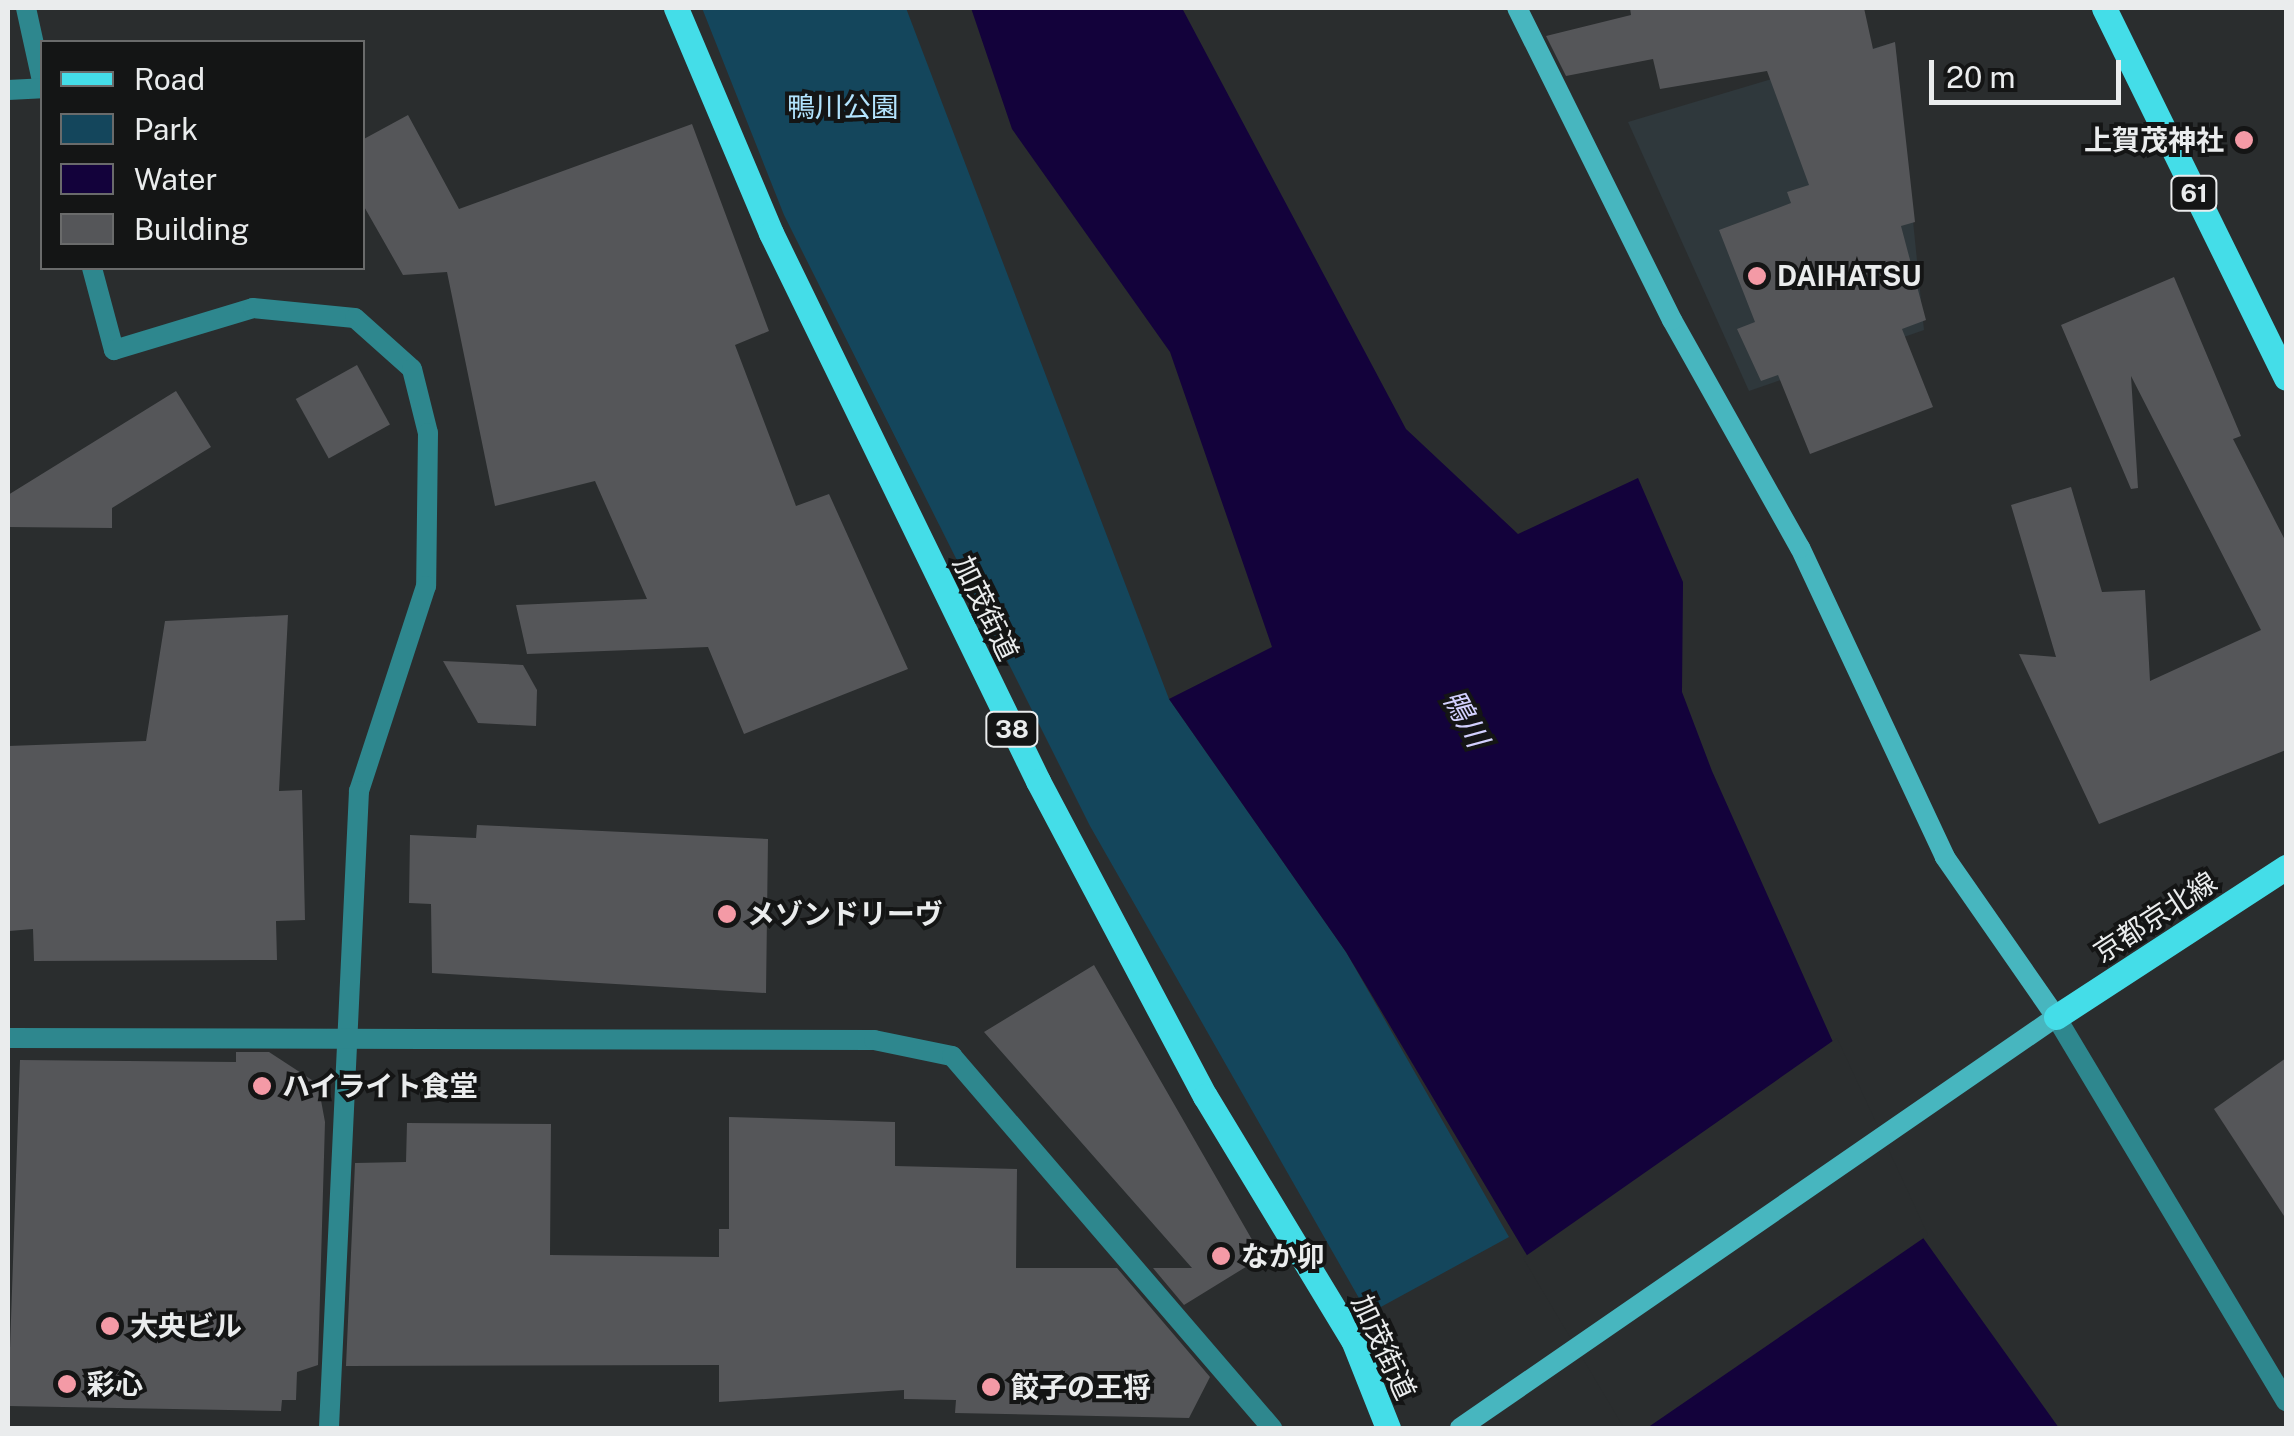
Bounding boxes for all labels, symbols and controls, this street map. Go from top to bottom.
legend [40,40,365,270]
scale bar [1934,40,2126,102]
text: 20 m [1946,59,2015,95]
text: Road [134,61,205,97]
park label: 鴨川公園 [787,90,899,124]
text: Park [134,111,198,147]
place label: 上賀茂神社 [2084,123,2224,157]
marker: 上賀茂神社 [2233,129,2255,151]
text: Water [134,161,217,197]
road number: 61 [2169,173,2219,213]
text: Building [134,211,249,247]
place label: DAIHATSU [1777,259,1922,293]
marker: DAIHATSU [1746,265,1768,287]
street label: 加茂街道 [946,550,1026,666]
water label: 鴨川 [1436,683,1496,753]
road number: 38 [984,709,1040,749]
street label: 京都京北線 [2087,865,2223,969]
place label: メゾンドリーヴ [747,897,943,931]
marker: メゾンドリーヴ [716,903,738,925]
place label: ハイライト食堂 [282,1069,478,1103]
marker: ハイライト食堂 [251,1075,273,1097]
place label: なか卯 [1241,1239,1325,1273]
marker: なか卯 [1210,1245,1232,1267]
street label: 加茂街道 [1345,1289,1423,1405]
place label: 大央ビル [130,1309,242,1343]
marker: 大央ビル [99,1315,121,1337]
place label: 彩心 [87,1367,143,1401]
place label: 餃子の王将 [1011,1370,1151,1404]
marker: 彩心 [56,1373,78,1395]
marker: 餃子の王将 [980,1376,1002,1398]

